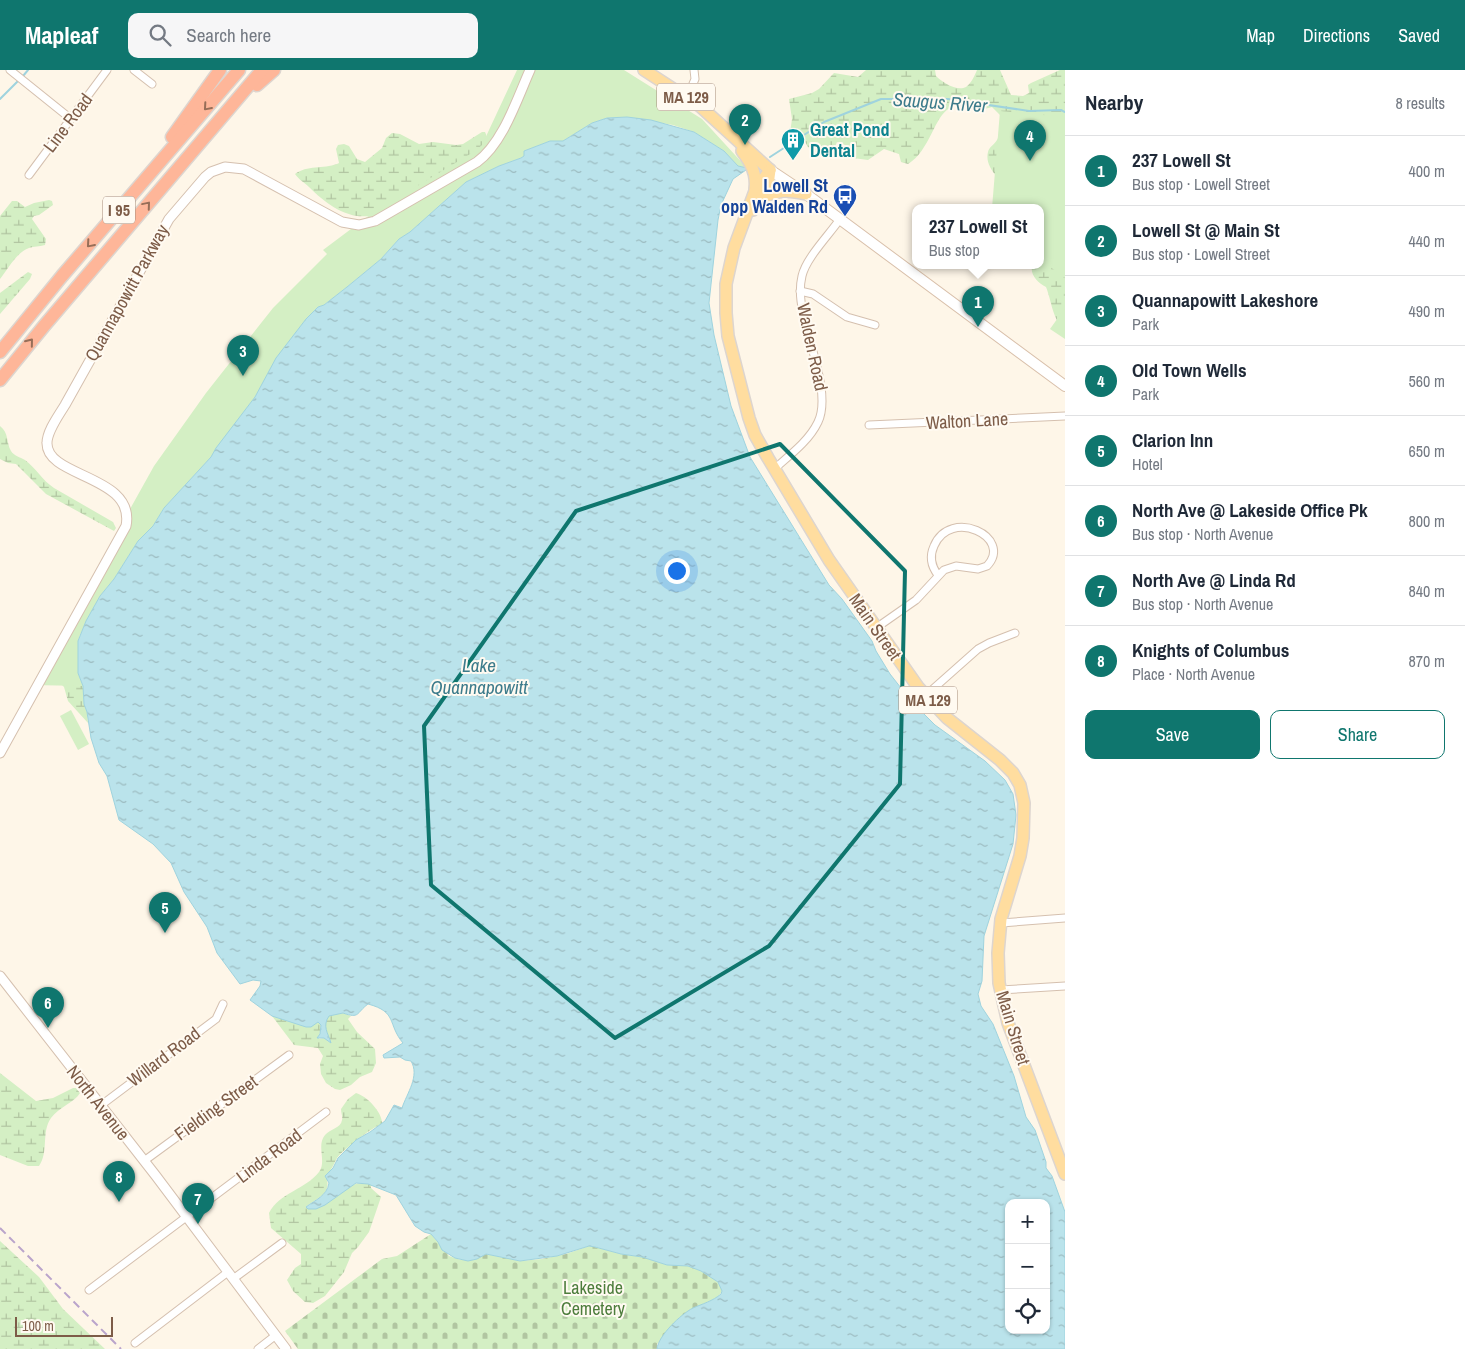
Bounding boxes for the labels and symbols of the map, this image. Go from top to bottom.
road number: MA 129 [657,84,715,111]
water label: Saugus River [892,86,989,118]
street label: Line Road [37,88,98,157]
one-way arrow [205,101,213,110]
pin: 2 [729,104,761,145]
place label: Great Pond Dental [810,117,890,163]
pin: 4 [1014,120,1046,161]
building icon: Great Pond Dental [780,127,806,161]
place label: Lowell St opp Walden Rd [721,173,828,219]
bus stop icon: Lowell St opp Walden Rd [832,183,858,217]
road number: I 95 [103,196,135,224]
one-way arrow [141,202,149,211]
street label: Quannapowitt Parkway [79,219,175,366]
one-way arrow [87,238,96,247]
pin: 1 [962,286,994,327]
street label: Walden Road [791,301,834,393]
pin: 3 [227,335,259,376]
one-way arrow [25,339,33,348]
street label: Walton Lane [925,406,1009,435]
your location [664,558,690,584]
street label: Main Street [843,588,908,665]
water label: Lake Quannapowitt [430,652,528,700]
road number: MA 129 [899,686,957,714]
pin: 5 [149,892,181,933]
pin: 6 [32,987,64,1028]
street label: Main Street [990,988,1037,1068]
street label: Willard Road [122,1021,205,1092]
street label: North Avenue [61,1060,136,1146]
street label: Fielding Street [169,1069,262,1146]
street label: Linda Road [231,1123,307,1189]
pin: 8 [103,1161,135,1202]
pin: 7 [182,1183,214,1224]
park label: Lakeside Cemetery [561,1275,626,1321]
scale bar [15,1314,112,1337]

